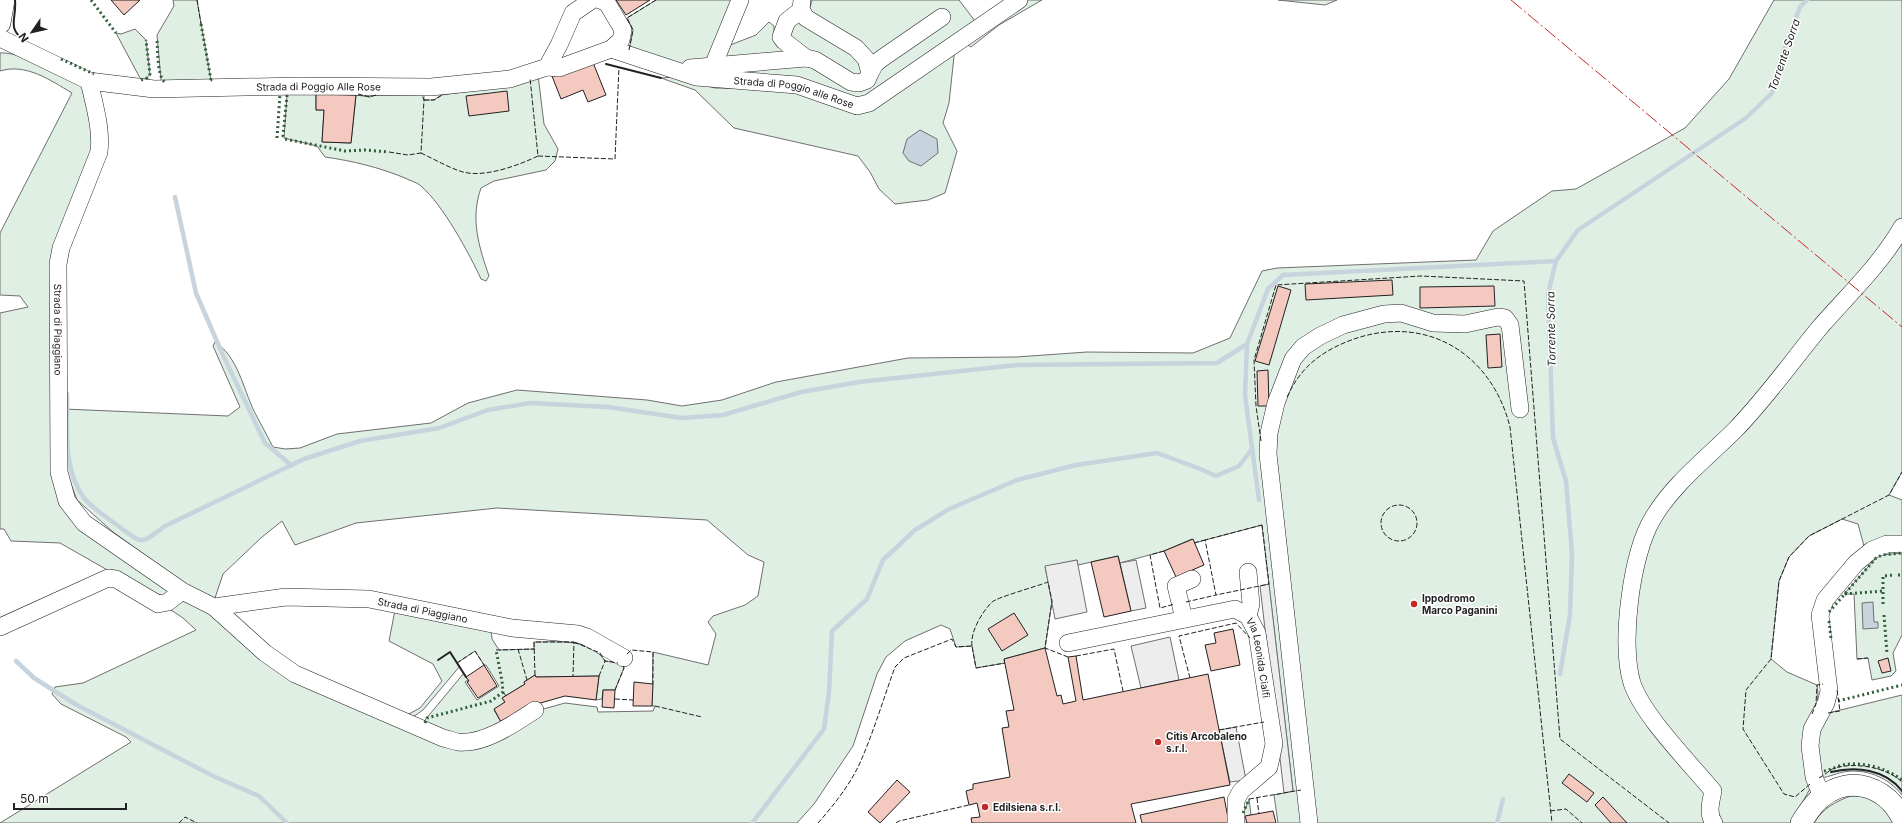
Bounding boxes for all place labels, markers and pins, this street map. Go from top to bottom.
place label: Ippodromo Marco Paganini [1422,592,1498,617]
marker: Ippodromo Marco Paganini [1409,599,1419,609]
place label: Citis Arcobaleno s.r.l. [1166,730,1247,754]
marker: Citis Arcobaleno s.r.l. [1153,737,1163,747]
place label: Edilsiena s.r.l. [993,801,1061,813]
marker: Edilsiena s.r.l. [980,802,990,812]

